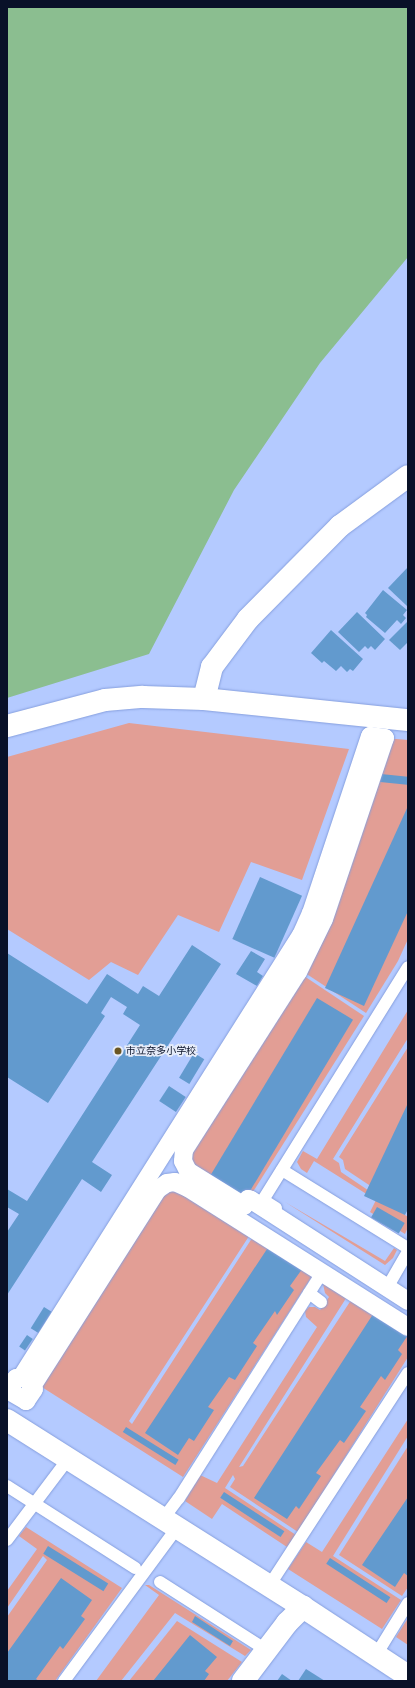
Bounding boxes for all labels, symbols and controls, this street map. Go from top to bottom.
place label: 市立奈多小学校 [126,1045,196,1057]
marker: 市立奈多小学校 [113,1046,123,1056]

